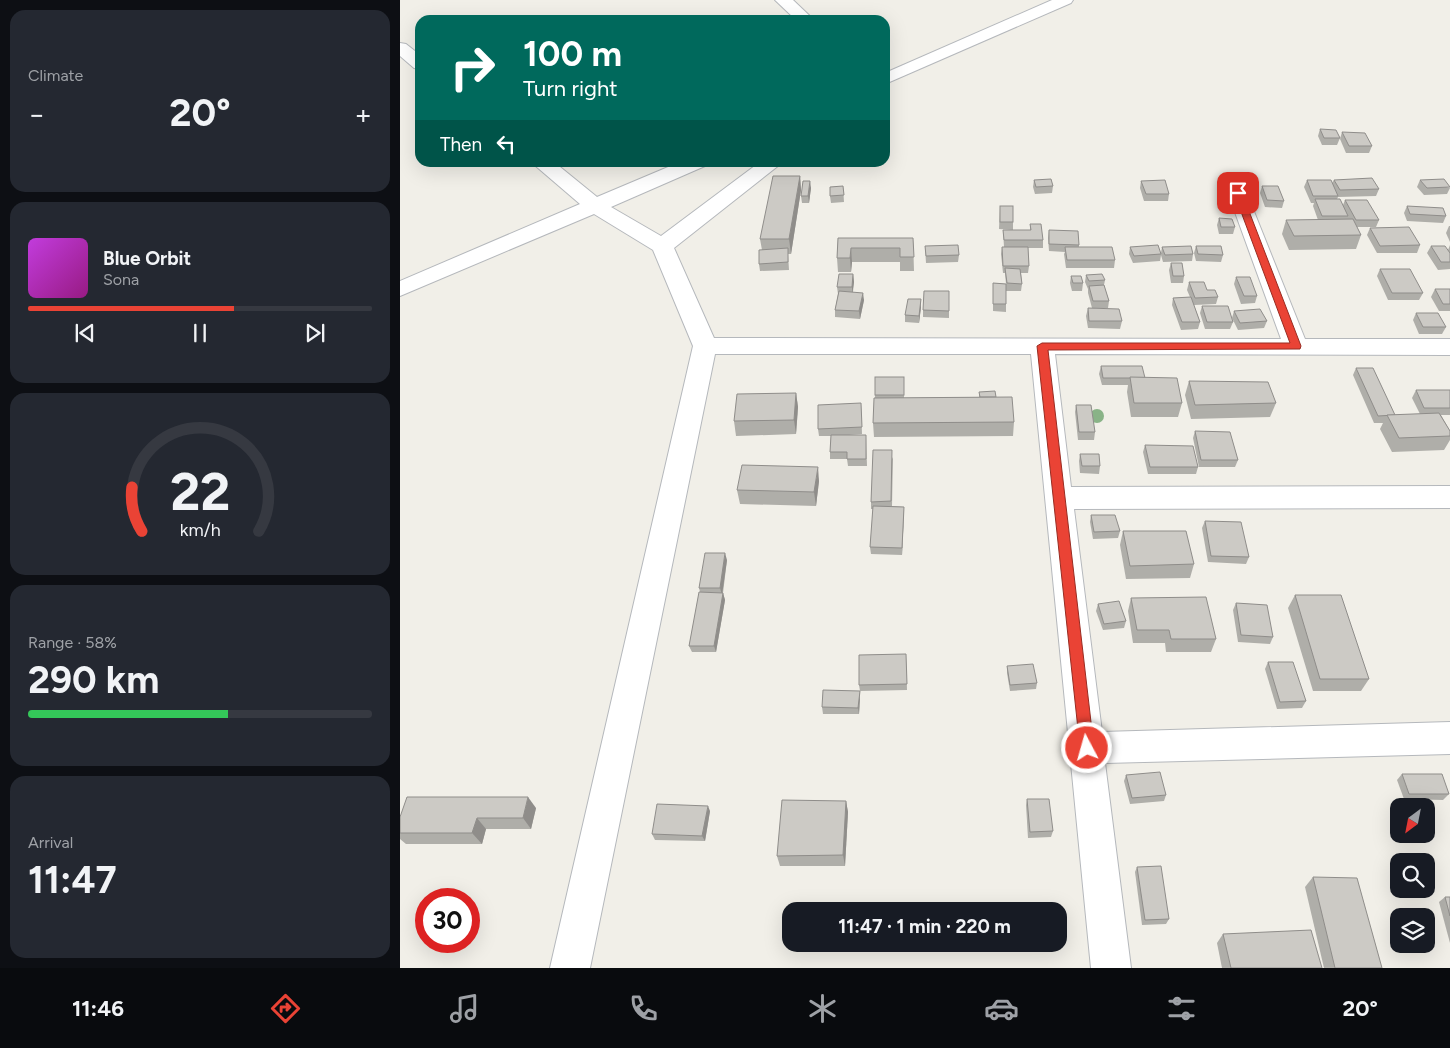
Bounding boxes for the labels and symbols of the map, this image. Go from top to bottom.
pin [1217,172,1259,214]
position arrow [1060,721,1112,773]
north arrow [1390,798,1435,842]
speed limit sign: 30 [415,888,480,953]

